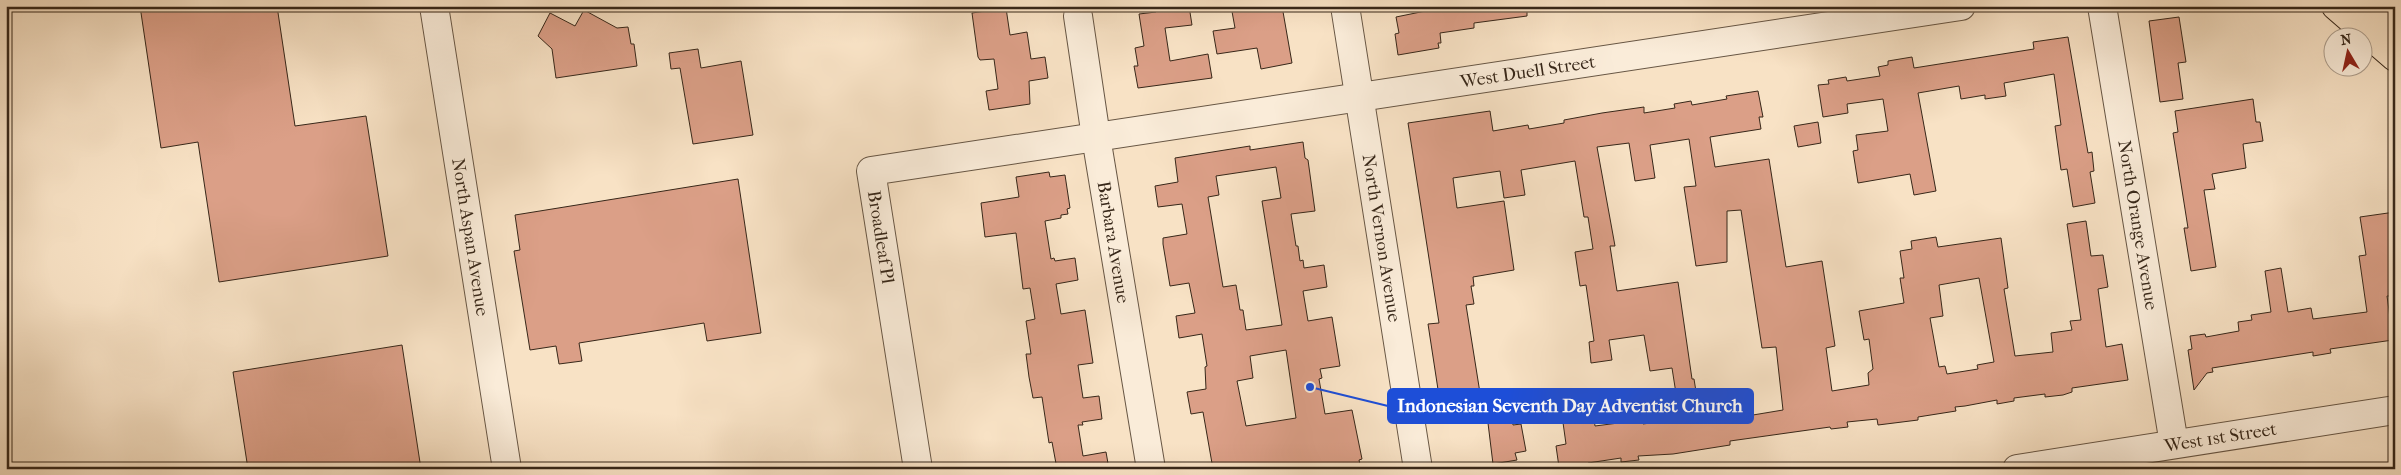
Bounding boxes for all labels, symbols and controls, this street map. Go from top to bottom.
north arrow [2324,28,2374,78]
text: N [2339,30,2353,49]
street label: West Duell Street [1458,51,1597,93]
street label: North Orange Avenue [2113,139,2162,312]
street label: North Vernon Avenue [1358,153,1405,324]
street label: North Aspan Avenue [447,157,493,318]
street label: Barbara Avenue [1092,180,1133,305]
street label: Broadleaf Pl [863,189,898,285]
callout: Indonesian Seventh Day Adventist Church [1388,389,1753,423]
text: Indonesian Seventh Day Adventist Church [1397,395,1743,417]
street label: West 1st Street [2162,419,2279,457]

